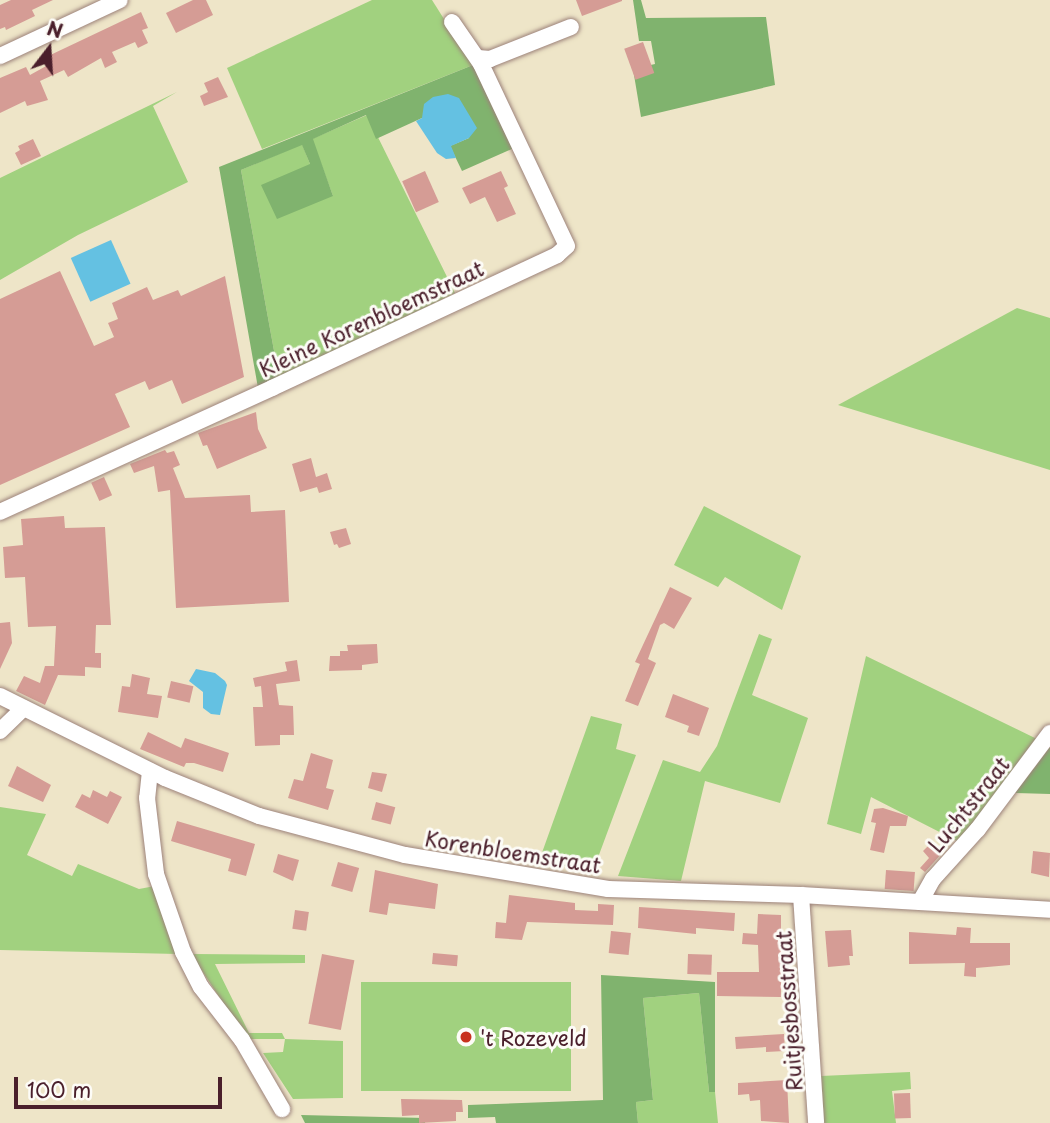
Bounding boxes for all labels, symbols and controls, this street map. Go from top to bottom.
text: N [44,13,66,45]
north arrow [14,14,84,84]
street label: Kleine Korenbloemstraat [254,255,488,381]
street label: Luchtstraat [922,751,1014,857]
street label: Korenbloemstraat [423,825,603,877]
street label: Ruitjesbosstraat [770,930,806,1092]
place label: 't Rozeveld [480,1024,587,1050]
marker: 't Rozeveld [458,1029,474,1045]
scale bar [18,1064,226,1108]
text: 100 m [27,1073,91,1105]

